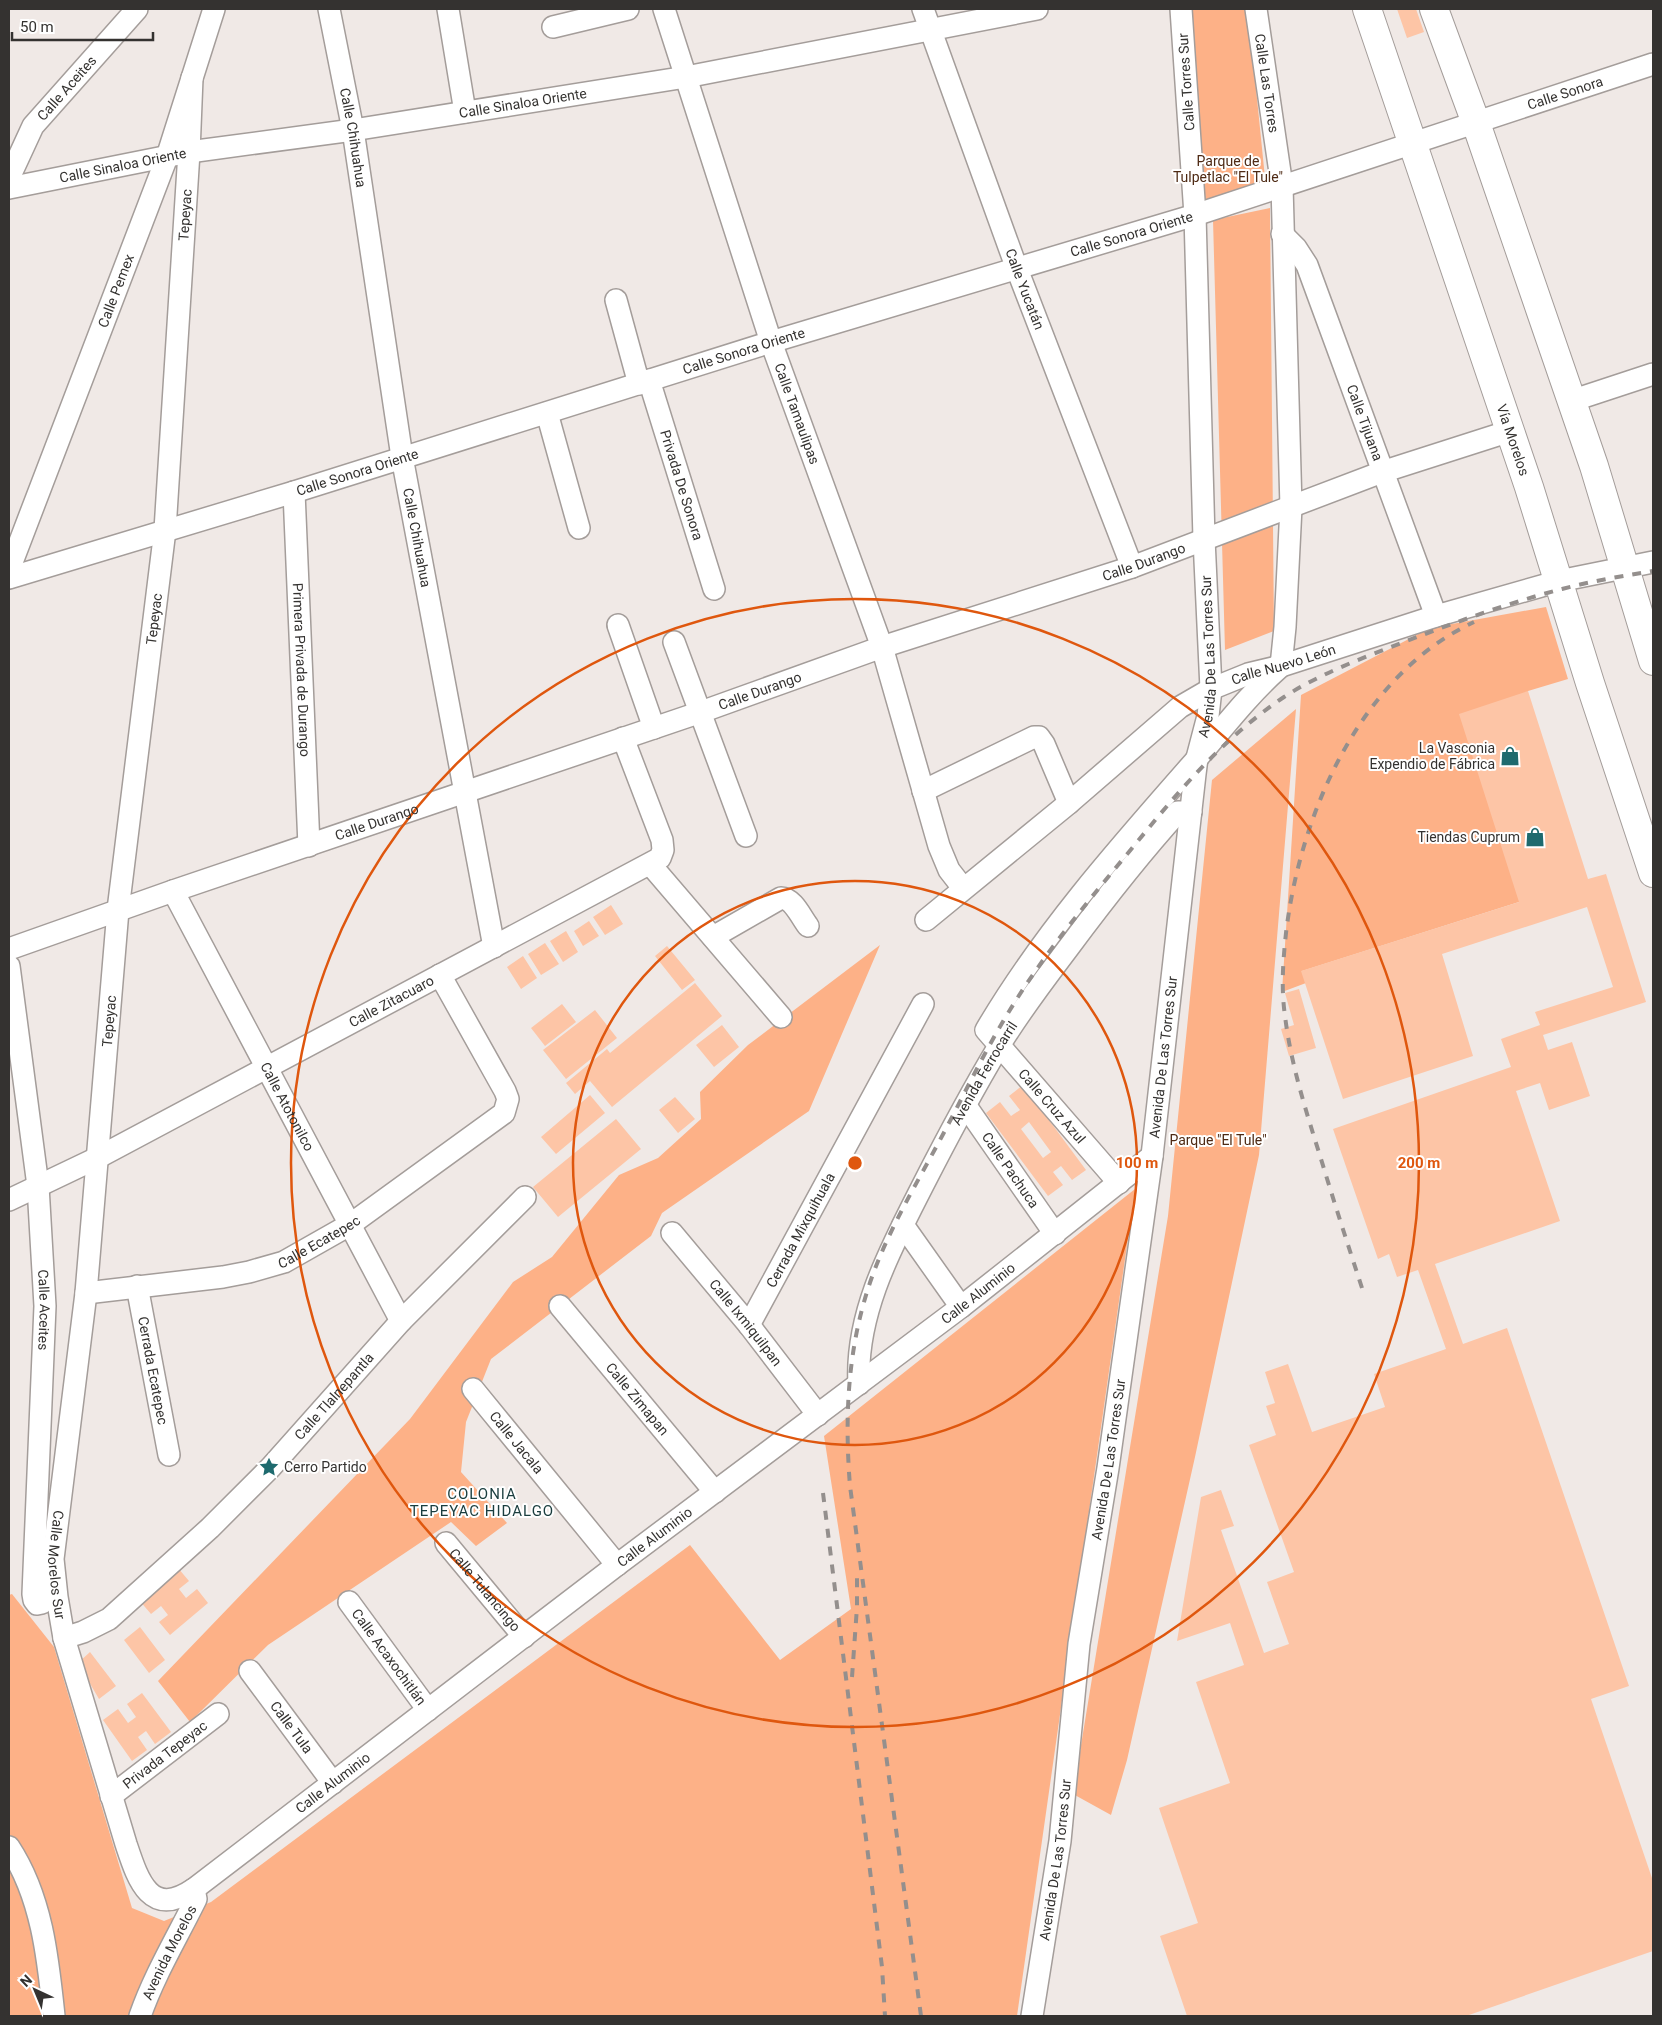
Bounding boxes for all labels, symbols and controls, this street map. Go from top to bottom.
scale bar [12,10,154,42]
text: 50 m [20,18,54,36]
street label: Calle Torres Sur [1175,32,1197,131]
street label: Calle Las Torres [1252,33,1282,134]
street label: Calle Aceites [34,52,100,124]
street label: Calle Sonora [1525,73,1605,113]
street label: Calle Sinaloa Oriente [458,85,588,121]
street label: Calle Chihuahua [337,86,370,189]
street label: Calle Sinaloa Oriente [58,145,188,186]
park label: Parque de Tulpetlac "El Tule" [1173,153,1283,185]
street label: Tepeyac [175,189,195,241]
street label: Calle Sonora Oriente [1068,208,1195,260]
street label: Calle Yucatán [1002,246,1048,332]
street label: Calle Pemex [95,252,137,330]
street label: Calle Sonora Oriente [681,324,807,377]
street label: Calle Tamaulipas [771,361,823,466]
street label: Calle Tijuana [1344,382,1386,463]
street label: Vía Morelos [1494,402,1533,478]
street label: Privada De Sonora [657,428,706,542]
street label: Calle Sonora Oriente [294,445,420,499]
street label: Calle Chihuahua [400,487,434,589]
street label: Calle Durango [1100,540,1187,584]
street label: Avenida De Las Torres Sur [1195,575,1219,739]
street label: Primera Privada de Durango [290,583,313,757]
street label: Tepeyac [143,592,165,646]
street label: Calle Nuevo León [1229,641,1338,688]
street label: Calle Durango [716,669,804,713]
place label: La Vasconia Expendio de Fábrica [1369,740,1495,772]
shop icon: La Vasconia Expendio de Fábrica [1499,745,1521,767]
street label: Calle Durango [333,800,420,844]
shop icon: Tiendas Cuprum [1524,826,1546,848]
place label: Tiendas Cuprum [1417,829,1520,845]
street label: Calle Zitacuaro [346,972,436,1030]
street label: Avenida De Las Torres Sur [1146,975,1180,1139]
street label: Tepeyac [99,995,119,1047]
street label: Avenida Ferrocarril [948,1019,1020,1128]
street label: Calle Atotonilco [257,1059,317,1154]
street label: Calle Cruz Azul [1015,1065,1089,1147]
street label: Calle Pachuca [979,1129,1042,1211]
park label: Parque "El Tule" [1169,1132,1267,1148]
centre of rings [846,1154,864,1172]
text: 100 m [1116,1154,1158,1172]
text: 200 m [1398,1154,1440,1172]
street label: Cerrada Mixquihuala [763,1170,838,1290]
street label: Calle Ecatepec [276,1212,363,1271]
street label: Calle Aluminio [938,1259,1018,1327]
street label: Calle Aceites [35,1269,53,1351]
street label: Calle Ixmiquilpan [706,1276,785,1369]
street label: Cerrada Ecatepec [135,1315,171,1426]
street label: Calle Tlalnepantla [291,1349,377,1443]
street label: Calle Zimapan [603,1359,672,1438]
street label: Avenida De Las Torres Sur [1088,1378,1129,1541]
street label: Calle Jacala [486,1408,547,1477]
place icon: Cerro Partido [258,1456,280,1478]
place label: Cerro Partido [284,1459,367,1475]
district label: COLONIA TEPEYAC HIDALGO [410,1485,554,1520]
street label: Calle Aluminio [614,1504,695,1570]
street label: Calle Morelos Sur [45,1509,69,1621]
street label: Calle Tulancingo [446,1545,524,1635]
street label: Calle Acaxochitlán [349,1606,430,1708]
street label: Calle Tula [267,1698,316,1756]
street label: Privada Tepeyac [120,1717,210,1792]
street label: Calle Aluminio [292,1749,373,1816]
street label: Avenida De Las Torres Sur [1036,1778,1074,1942]
street label: Avenida Morelos [139,1902,200,2002]
north arrow [10,1965,60,2015]
text: N [17,1971,35,1990]

